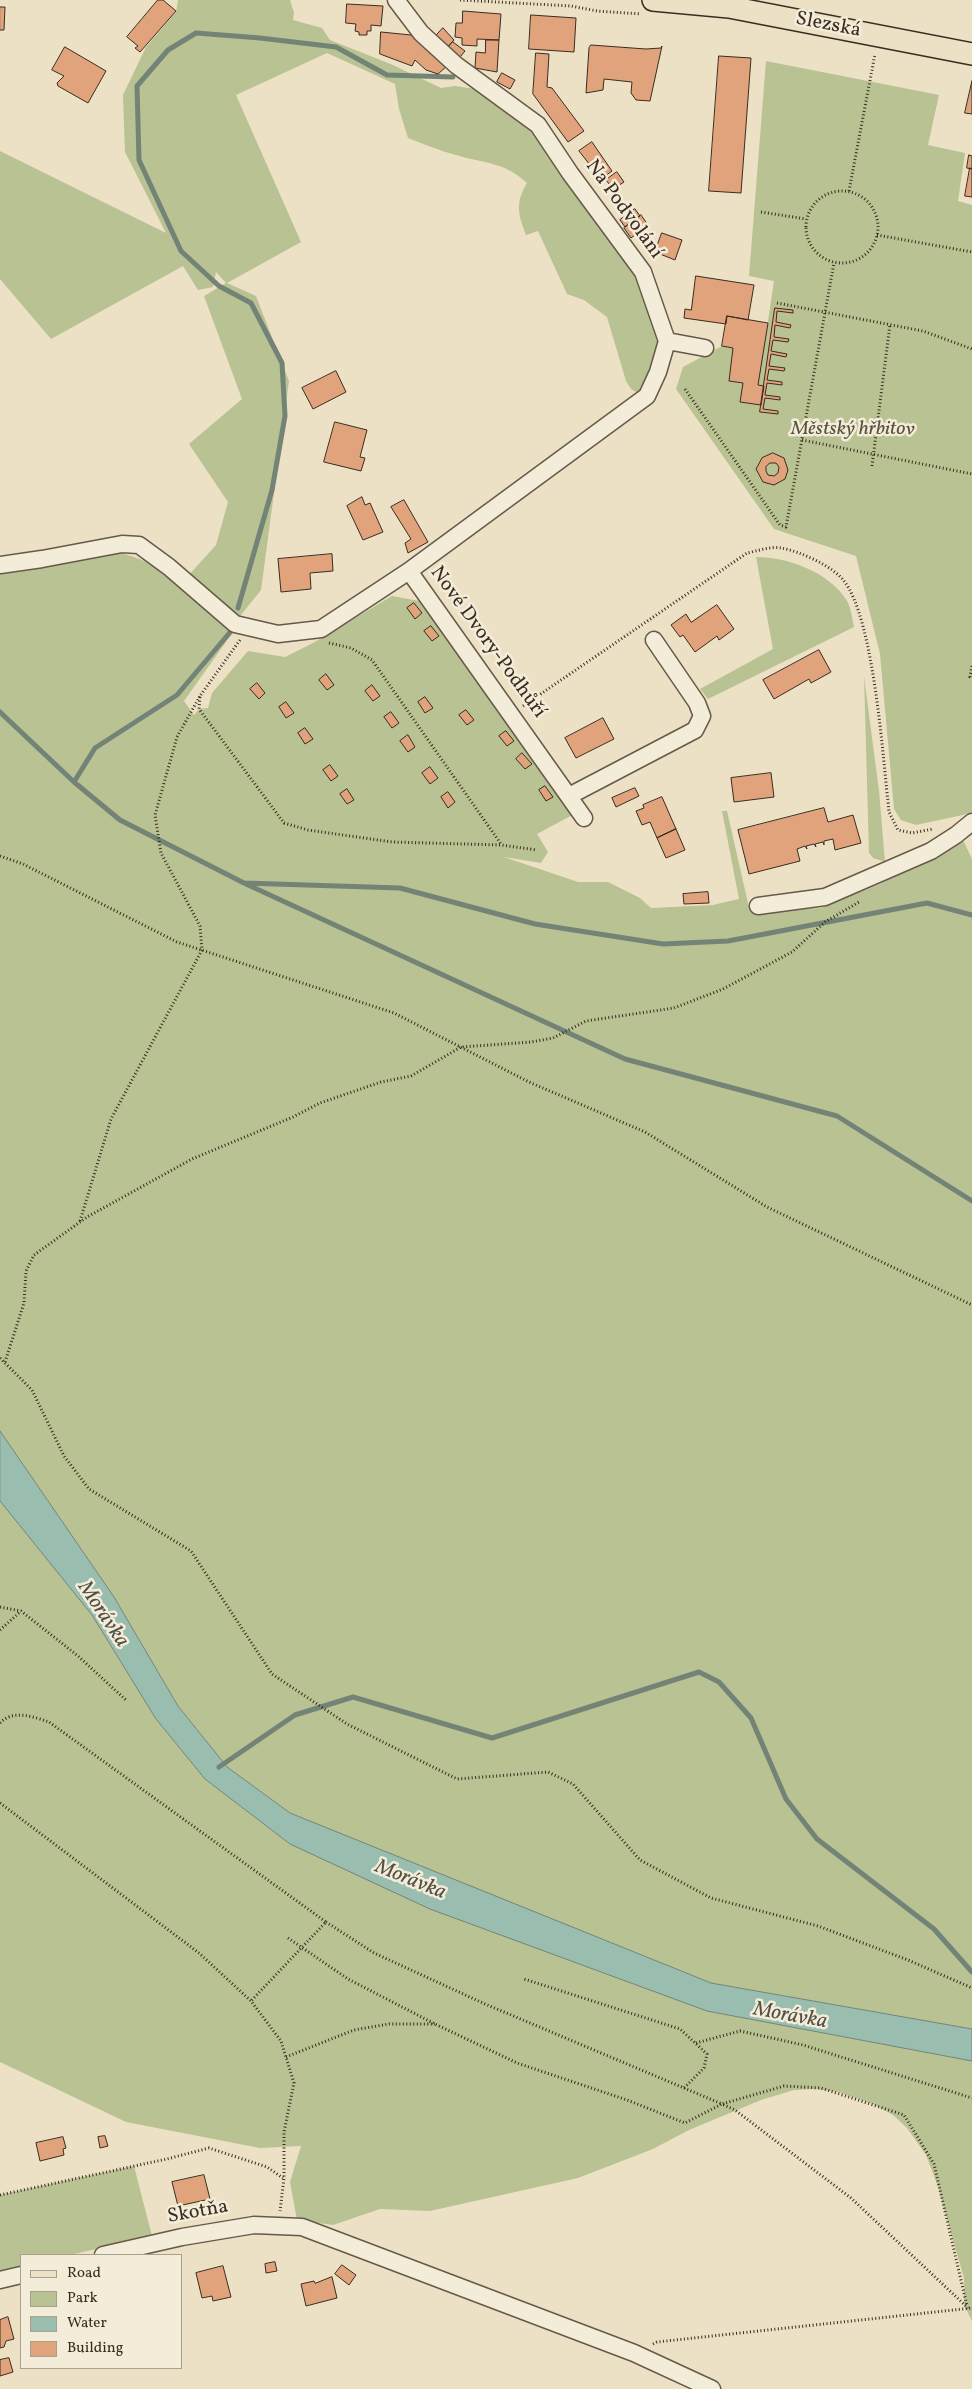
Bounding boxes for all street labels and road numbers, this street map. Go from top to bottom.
street label: Slezská [793,8,863,44]
street label: Na Podvolání [579,156,667,264]
street label: Nové Dvory-Podhůří [424,562,550,724]
street label: Skotňa [166,2196,230,2230]

